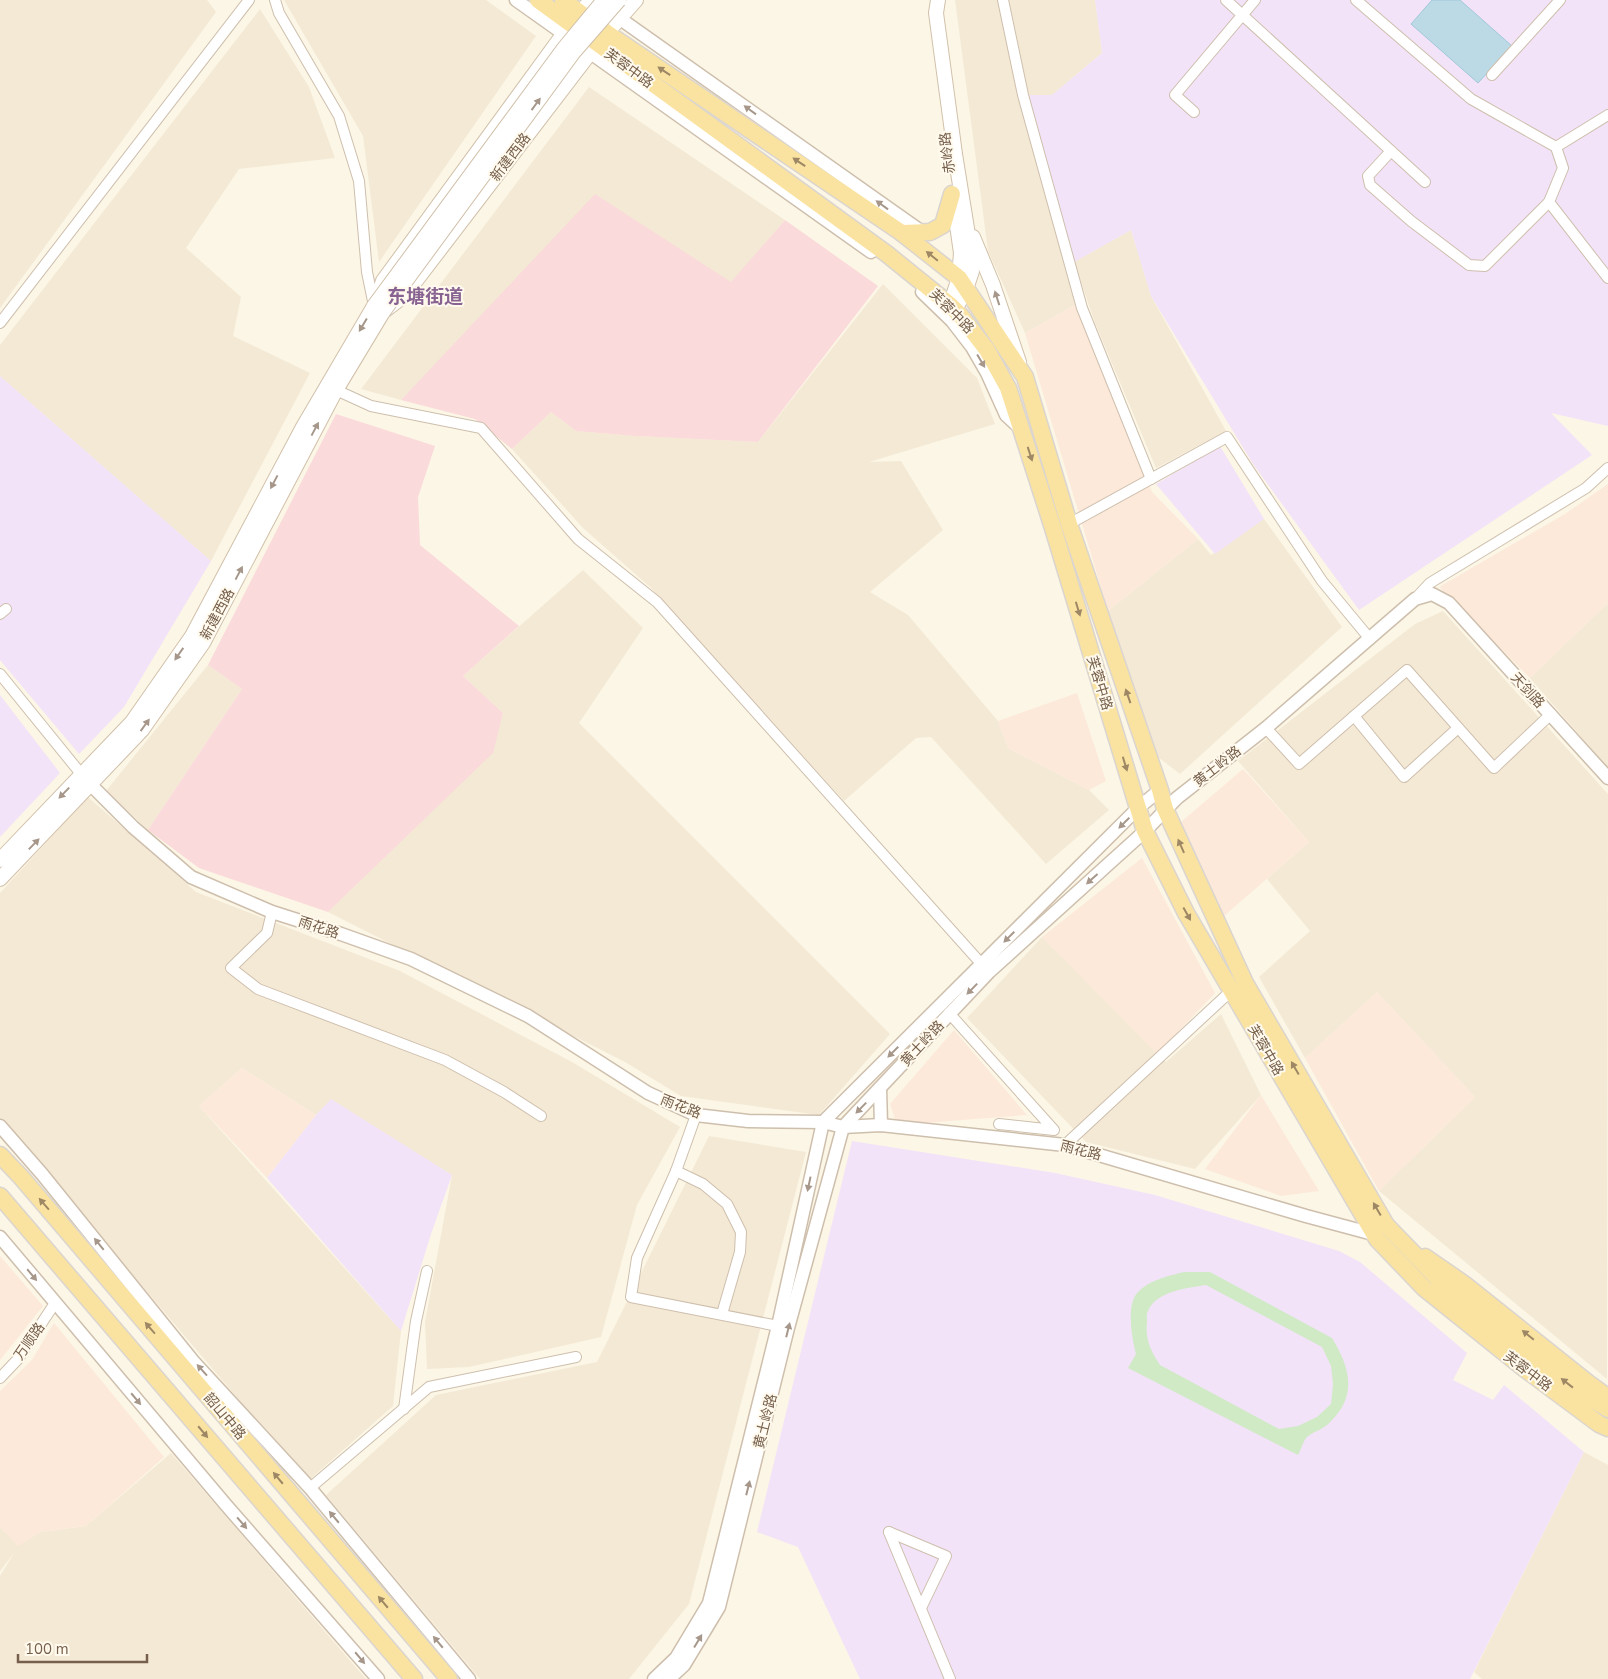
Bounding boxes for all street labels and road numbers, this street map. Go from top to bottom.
street label: 芙蓉中路 [600,44,657,93]
street label: 新建西路 [486,129,535,185]
street label: 赤岭路 [936,131,959,175]
street label: 芙蓉中路 [925,285,978,338]
street label: 新建西路 [196,585,239,643]
street label: 芙蓉中路 [1082,654,1117,713]
street label: 天剑路 [1507,668,1549,712]
street label: 黄土岭路 [1189,742,1245,791]
street label: 雨花路 [296,912,342,943]
street label: 黄土岭路 [896,1016,948,1070]
street label: 芙蓉中路 [1243,1021,1288,1079]
street label: 雨花路 [658,1090,704,1123]
street label: 雨花路 [1058,1136,1104,1165]
street label: 万顺路 [10,1319,49,1364]
street label: 芙蓉中路 [1500,1347,1556,1396]
street label: 韶山中路 [199,1389,250,1444]
street label: 黄土岭路 [749,1392,781,1451]

